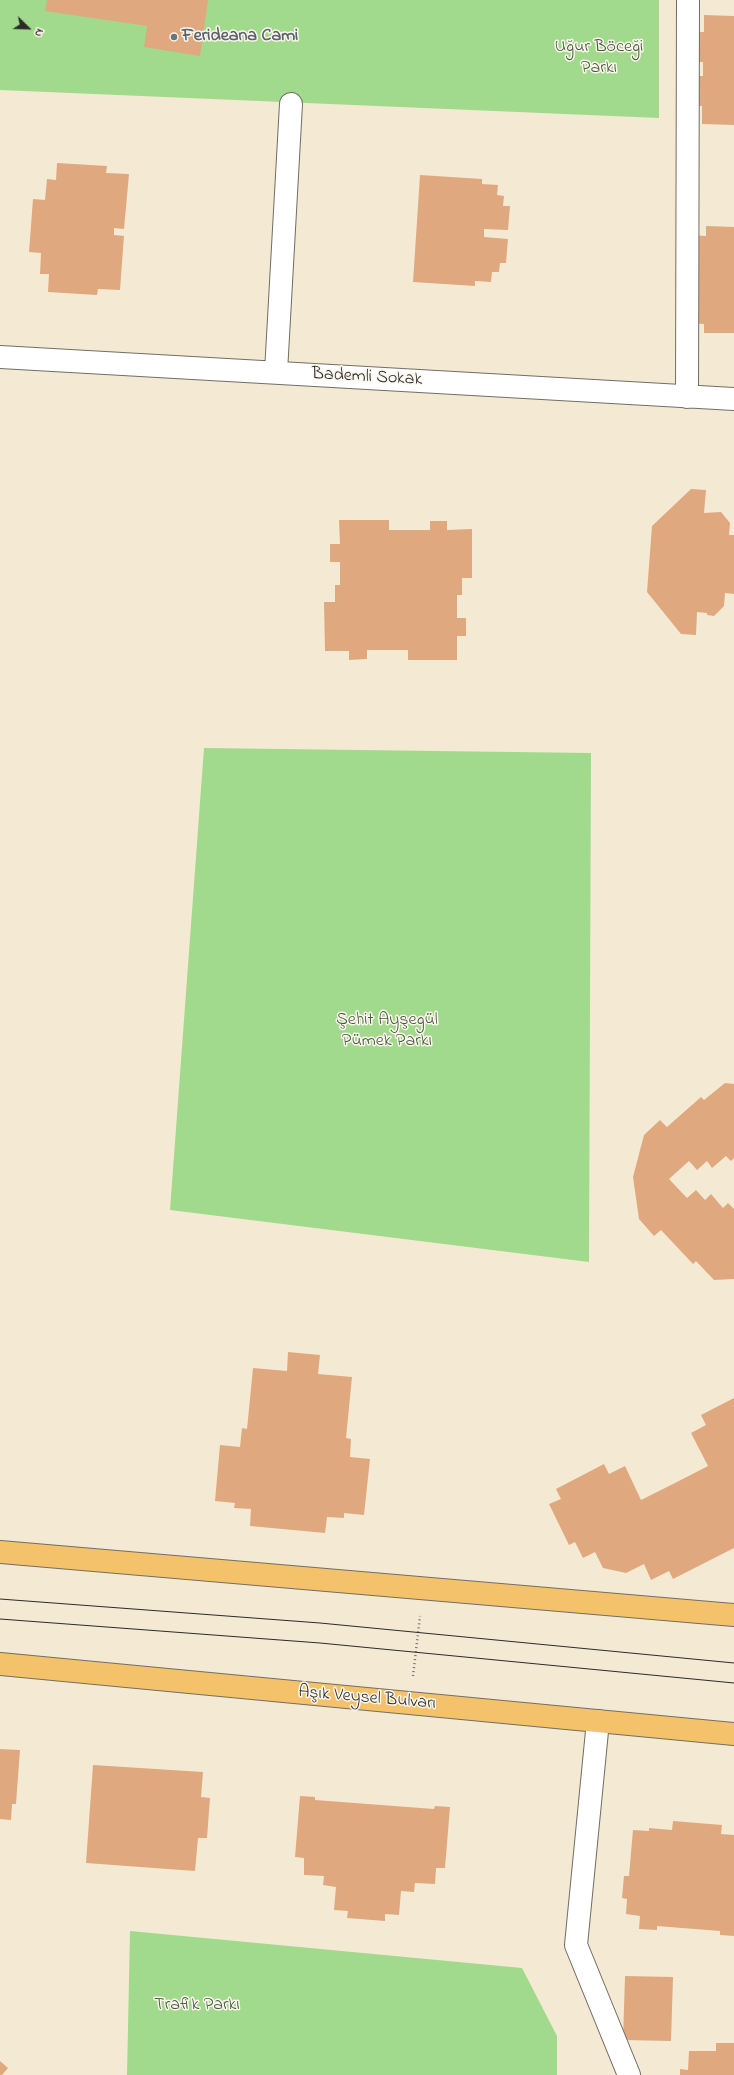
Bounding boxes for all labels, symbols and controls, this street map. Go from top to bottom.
north arrow [8,8,48,48]
text: N [30,26,48,39]
place label: Ferideana Cami [182,26,298,48]
marker: Ferideana Cami [169,32,179,42]
park label: Uğur Böceği Parkı [555,37,643,80]
street label: Bademli Sokak [311,364,423,392]
park label: Şehit Ayşegül Pümek Parkı [336,1010,438,1052]
street label: Aşık Veysel Bulvarı [297,1682,437,1716]
park label: Trafik Parkı [154,1995,240,2017]

